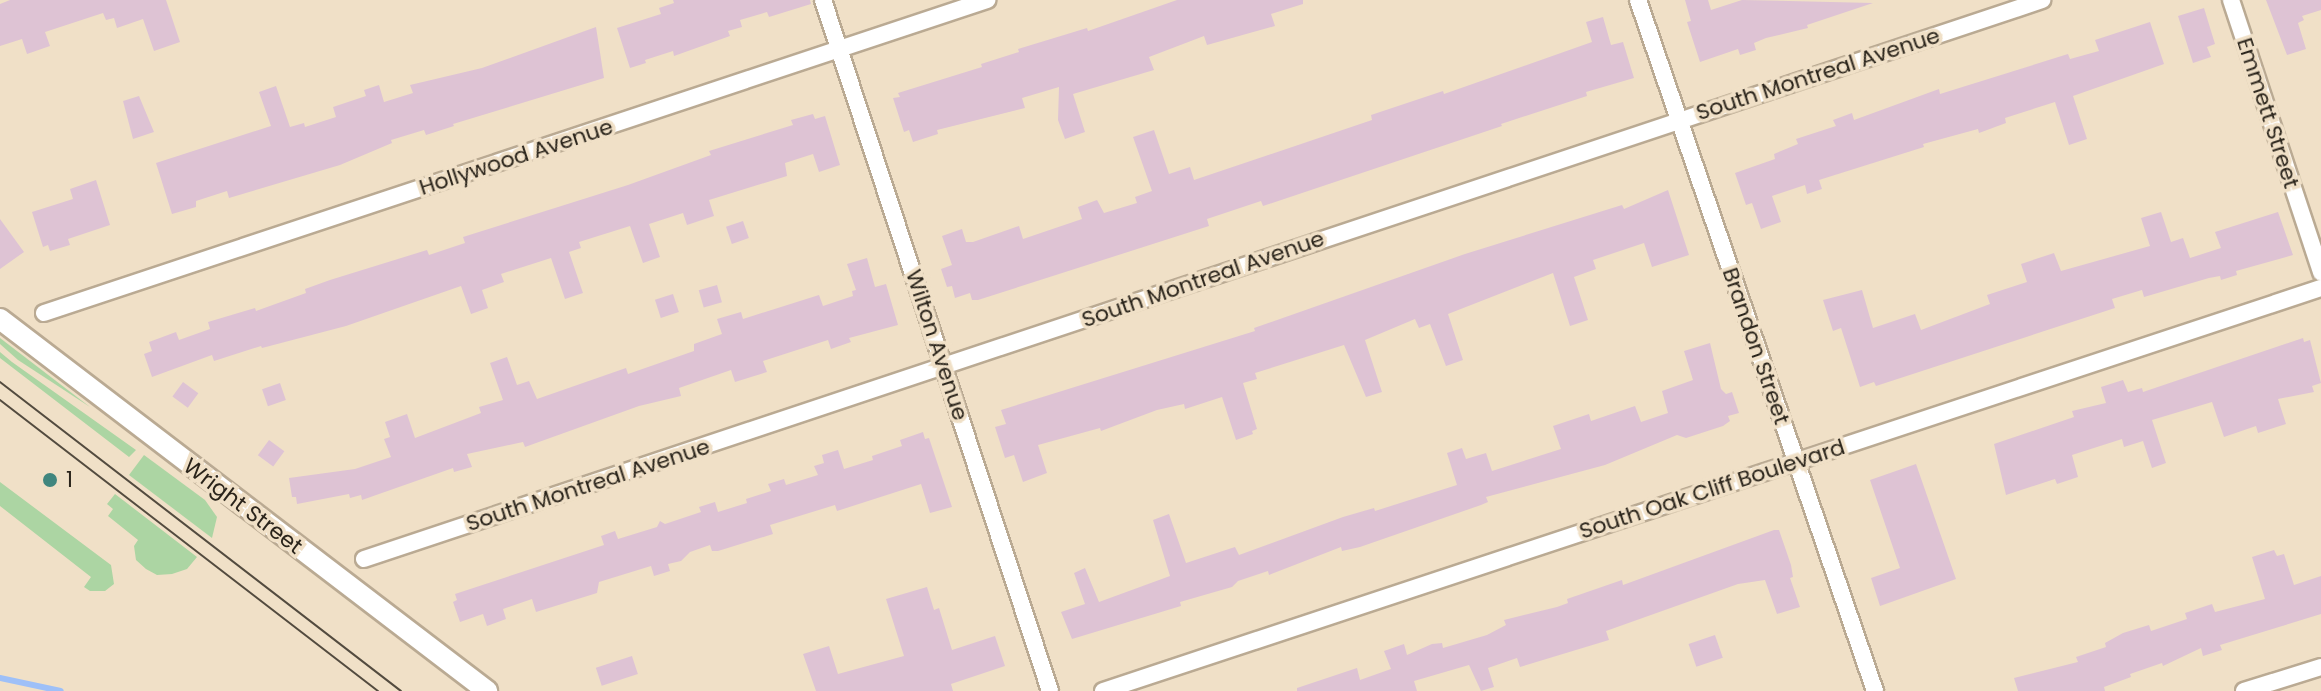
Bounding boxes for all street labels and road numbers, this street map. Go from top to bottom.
street label: South Montreal Avenue [1693,22,1943,126]
street label: Emmett Street [2231,34,2305,192]
street label: Hollywood Avenue [416,113,616,201]
street label: South Montreal Avenue [1078,225,1328,333]
street label: Brandon Street [1717,264,1795,428]
street label: Wilton Avenue [900,266,974,424]
street label: South Montreal Avenue [463,433,713,537]
street label: South Oak Cliff Boulevard [1576,434,1848,544]
street label: Wright Street [178,453,308,559]

